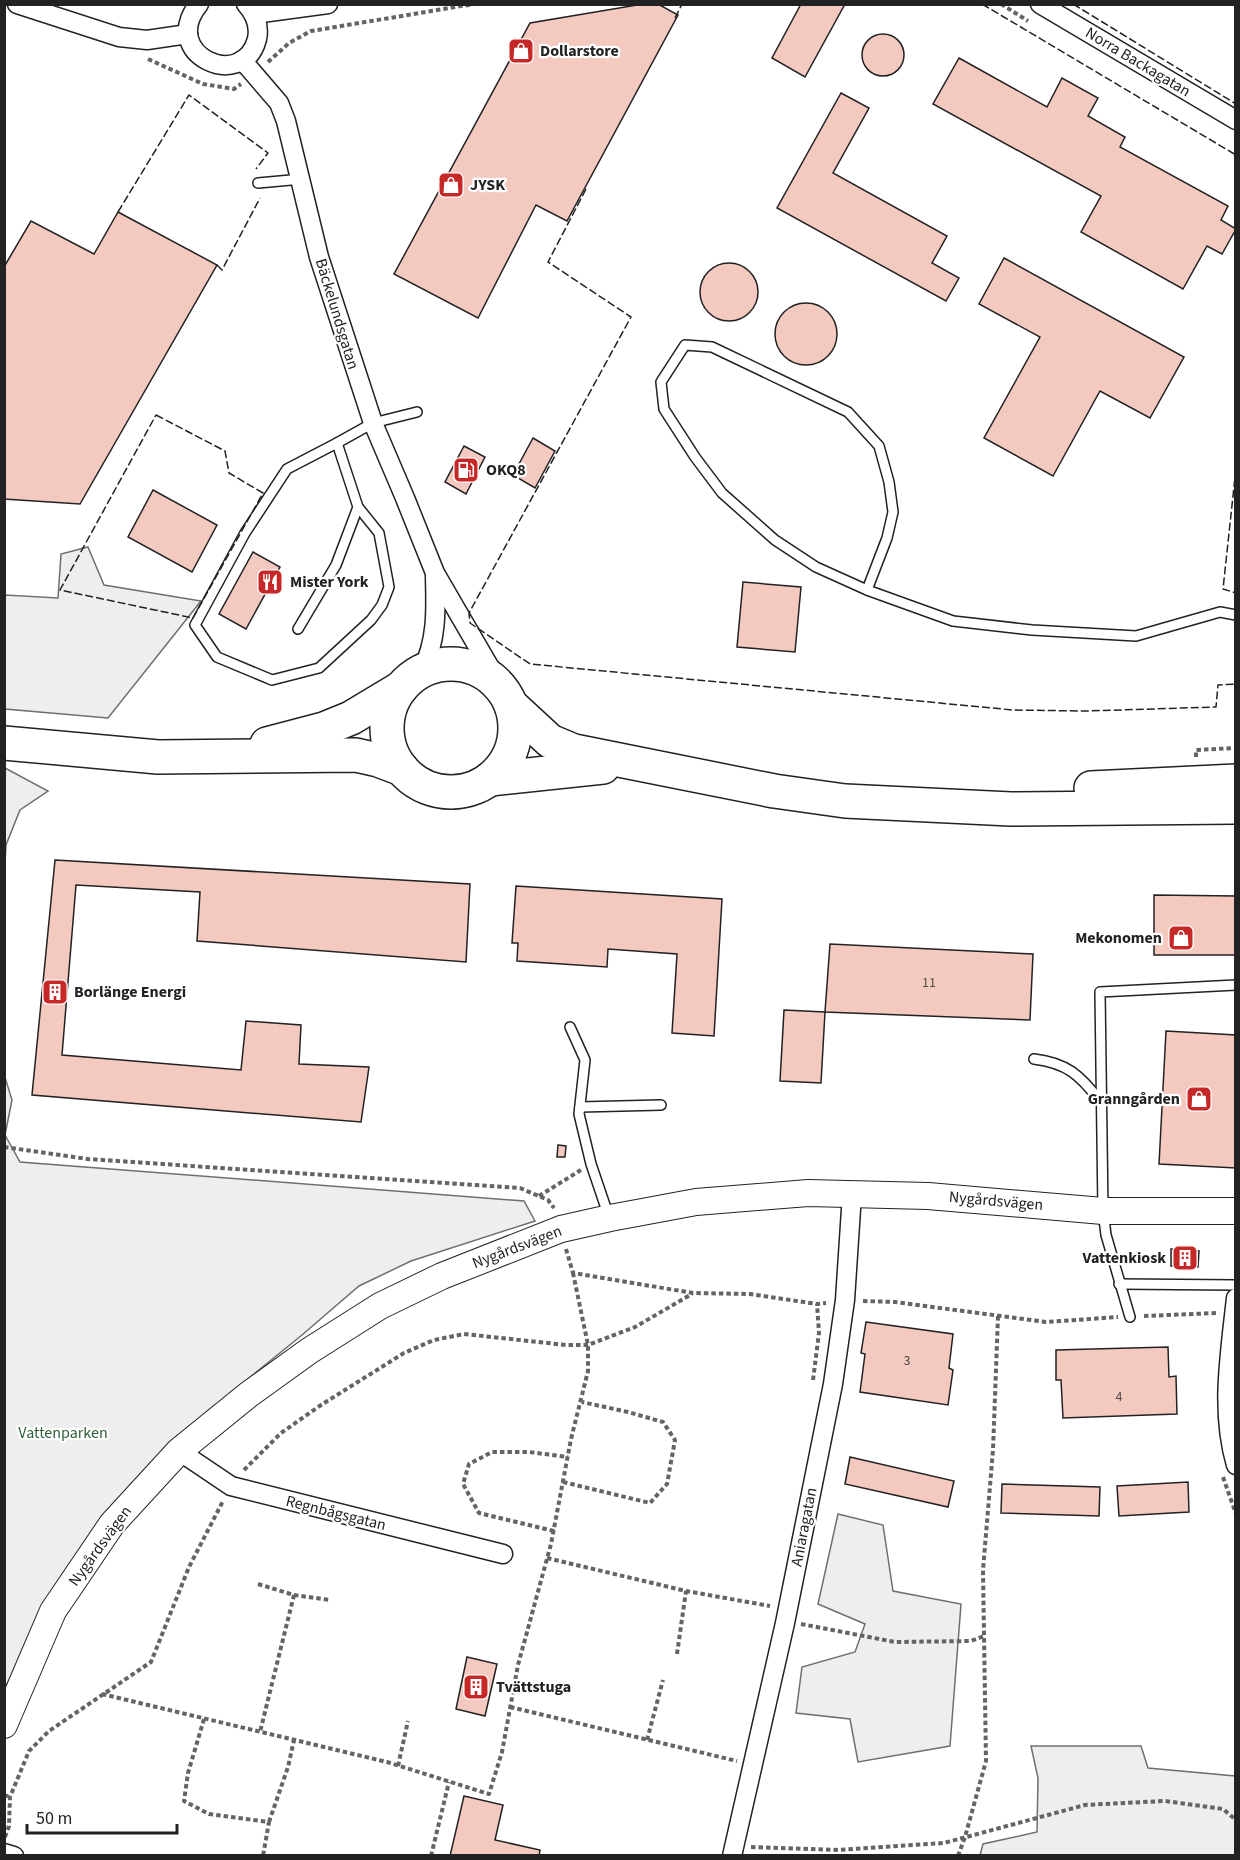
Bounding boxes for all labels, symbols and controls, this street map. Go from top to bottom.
street label: Norra Backagatan [1081,22,1195,102]
shop icon: Dollarstore [506,36,536,66]
place label: Dollarstore [540,40,619,62]
shop icon: JYSK [436,170,466,200]
place label: JYSK [470,174,505,196]
street label: Bäckelundsgatan [310,256,364,372]
fuel station icon: OKQ8 [451,455,481,485]
place label: OKQ8 [486,459,526,481]
restaurant icon: Mister York [255,567,285,597]
place label: Mister York [290,571,369,593]
shop icon: Mekonomen [1166,923,1196,953]
place label: Mekonomen [1075,927,1162,949]
house number: 11 [922,973,936,993]
building icon: Borlänge Energi [40,977,70,1007]
place label: Borlänge Energi [74,981,186,1003]
shop icon: Granngården [1184,1084,1214,1114]
place label: Granngården [1088,1088,1180,1110]
street label: Nygårdsvägen [948,1186,1044,1216]
street label: Nygårdsvägen [469,1220,565,1274]
building icon: Vattenkiosk [1170,1243,1200,1273]
place label: Vattenkiosk [1082,1247,1166,1269]
house number: 3 [904,1351,911,1371]
house number: 4 [1116,1387,1123,1407]
park label: Vattenparken [18,1422,108,1444]
street label: Aniaragatan [786,1486,822,1568]
street label: Regnbågsgatan [284,1490,388,1536]
street label: Nygårdsvägen [63,1501,137,1591]
building icon: Tvättstuga [461,1672,491,1702]
place label: Tvättstuga [496,1676,571,1698]
scale bar [27,1797,177,1835]
text: 50 m [36,1806,72,1831]

